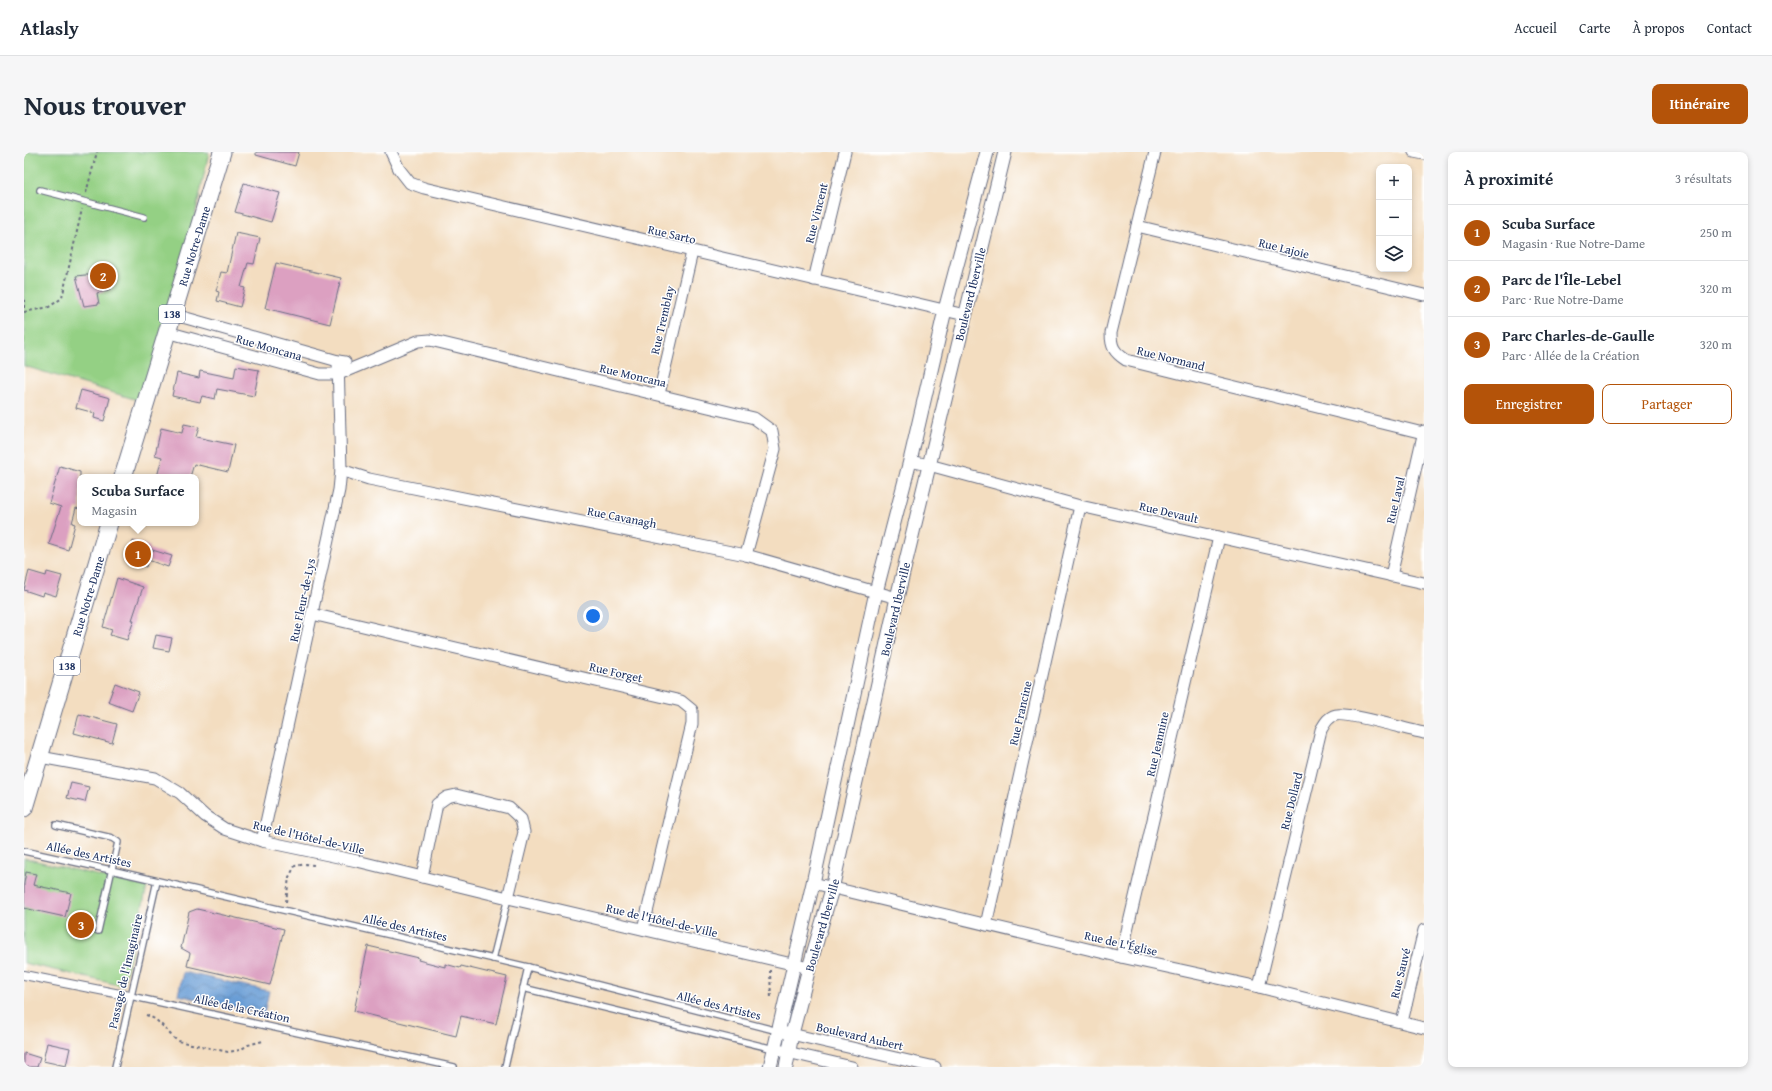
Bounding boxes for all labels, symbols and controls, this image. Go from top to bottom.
text: Atlasly [20,14,79,42]
text: Accueil [1514,18,1557,38]
text: Carte [1579,18,1611,38]
text: À propos [1633,18,1685,38]
text: Contact [1707,18,1752,38]
text: Nous trouver [24,84,186,125]
button: Itinéraire [1652,84,1748,124]
map controls [1376,164,1412,272]
button: + [1376,164,1412,200]
text: À proximité [1464,166,1553,191]
text: 3 résultats [1675,169,1732,188]
street label: Rue Vincent [800,180,832,245]
button: − [1376,200,1412,236]
street label: Rue Notre-Dame [174,204,214,288]
text: Scuba Surface [1502,213,1595,234]
street label: Rue Sarto [646,220,698,248]
text: 1 [1474,223,1480,242]
text: 250 m [1700,223,1732,242]
street label: Rue Lajoie [1257,234,1311,263]
text: Magasin · Rue Notre-Dame [1502,234,1645,253]
button: layers [1376,236,1412,272]
street label: Boulevard Iberville [950,245,990,343]
pin: 2 [90,261,116,291]
text: Parc de l'Île-Lebel [1502,269,1621,290]
text: 2 [1474,279,1480,298]
text: 320 m [1700,279,1732,298]
street label: Rue Tremblay [646,284,678,356]
text: Parc · Rue Notre-Dame [1502,290,1624,309]
road number: 138 [159,305,185,323]
text: Parc Charles-de-Gaulle [1502,325,1655,346]
street label: Rue Moncana [234,329,304,365]
text: 3 [1474,335,1480,354]
text: 320 m [1700,335,1732,354]
street label: Rue Normand [1135,341,1207,375]
text: Parc · Allée de la Création [1502,346,1640,365]
street label: Rue Moncana [598,359,668,391]
button: Enregistrer [1464,384,1594,424]
button: Partager [1602,384,1732,424]
popup [77,474,199,526]
street label: Rue Laval [1381,474,1409,525]
text: Scuba Surface [91,480,185,501]
street label: Rue Devault [1138,497,1201,527]
text: Magasin [91,501,137,520]
street label: Rue Cavanagh [586,502,658,532]
pin: 1 [125,539,151,569]
street label: Rue Notre-Dame [68,554,108,638]
street label: Rue Fleur-de-Lys [285,557,319,643]
street label: Boulevard Iberville [876,560,914,658]
your location [583,606,603,626]
road number: 138 [54,657,80,675]
street label: Rue Forget [588,658,645,687]
street label: Rue Francine [1004,679,1036,747]
street label: Rue Jeannine [1141,710,1173,778]
street label: Rue Dollard [1276,770,1306,832]
street label: Rue de l'Hôtel-de-Ville [252,816,367,858]
street label: Allée des Artistes [45,837,133,871]
street label: Boulevard Iberville [801,876,843,973]
street label: Rue de l'Hôtel-de-Ville [605,899,720,941]
street label: Allée des Artistes [361,909,449,945]
pin: 3 [68,910,94,940]
street label: Passage de l'Imaginaire [104,912,147,1030]
street label: Rue de L'Église [1083,926,1160,960]
street label: Rue Sauvé [1386,946,1415,1000]
street label: Allée des Artistes [675,986,763,1024]
street label: Allée de la Création [193,990,292,1027]
street label: Boulevard Aubert [815,1018,906,1054]

